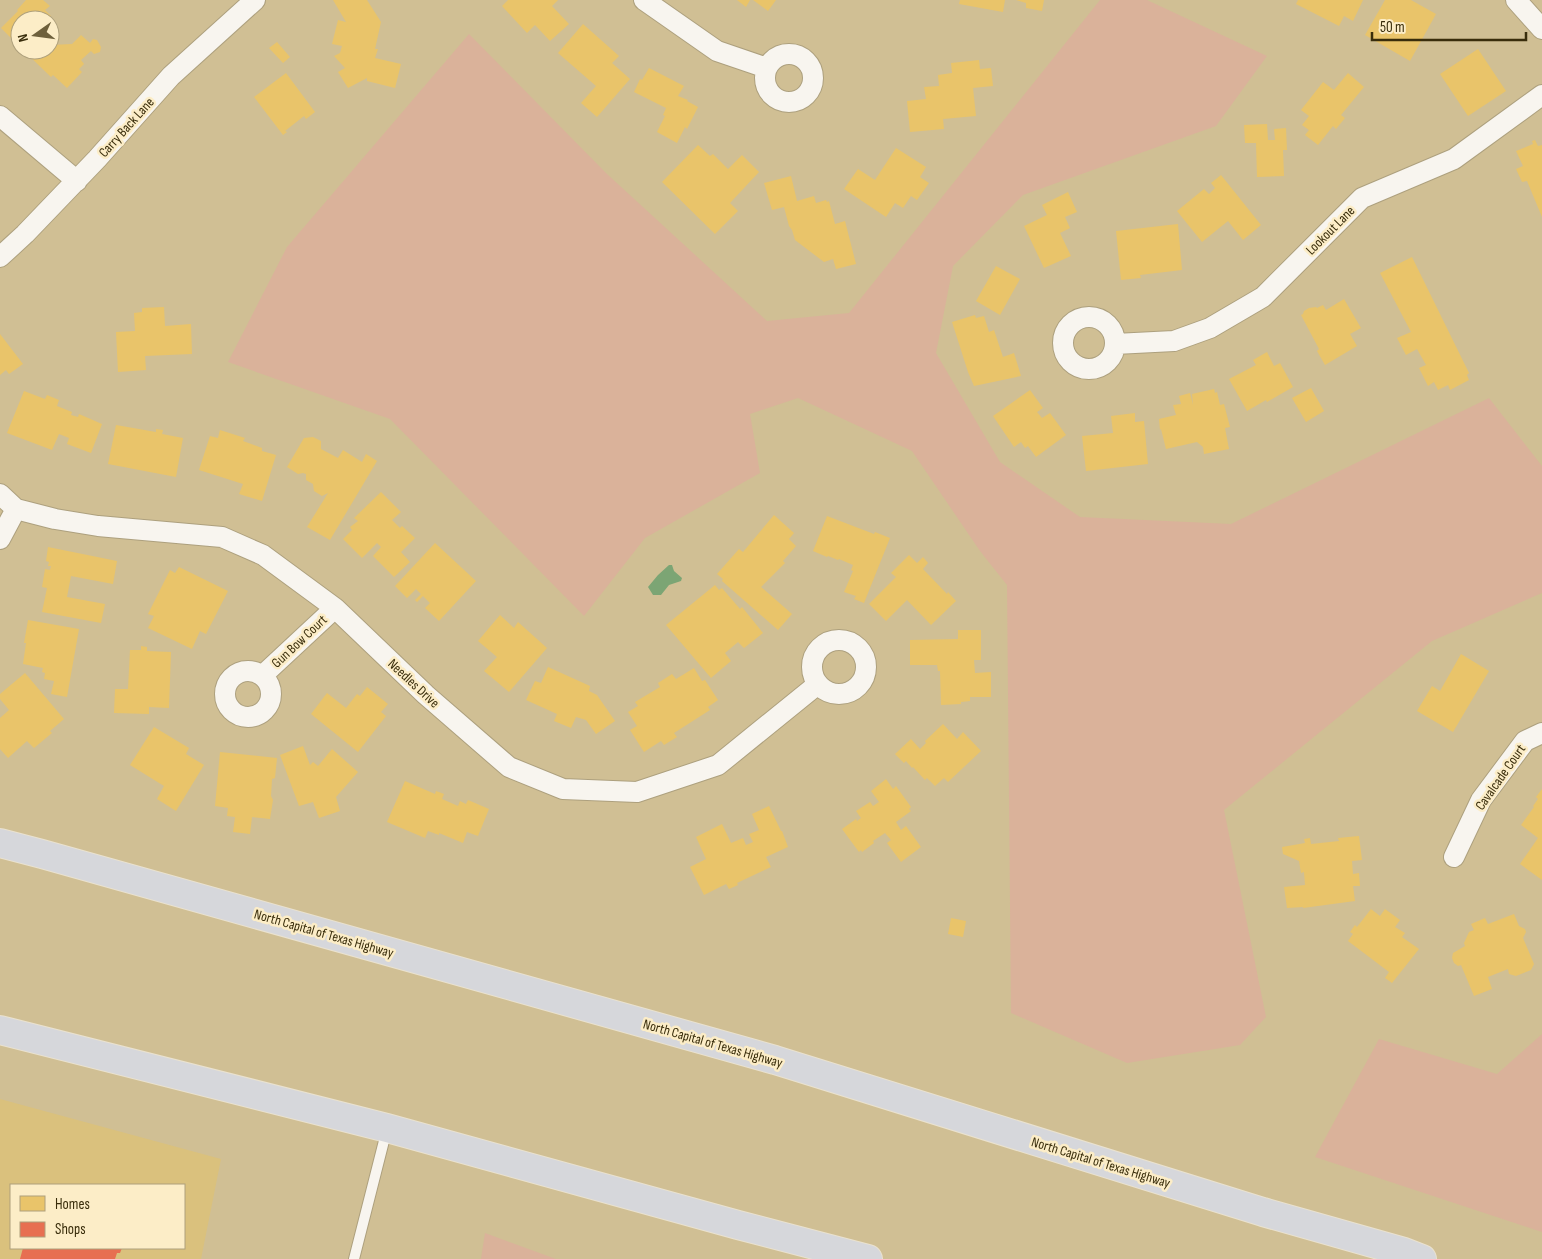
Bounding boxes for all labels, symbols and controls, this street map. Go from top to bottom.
north arrow [10,10,60,60]
scale bar [1372,10,1526,42]
text: 50 m [1380,18,1405,37]
text: N [14,32,32,44]
street label: Carry Back Lane [95,94,158,161]
street label: Lookout Lane [1302,202,1358,258]
street label: Gun Bow Court [268,611,331,671]
street label: Needles Drive [384,655,443,711]
street label: Cavalcade Court [1472,741,1529,813]
street label: North Capital of Texas Highway [252,905,396,962]
street label: North Capital of Texas Highway [641,1015,785,1072]
street label: North Capital of Texas Highway [1029,1133,1173,1192]
legend [10,1184,185,1249]
text: Homes [55,1195,90,1214]
text: Shops [55,1220,86,1239]

